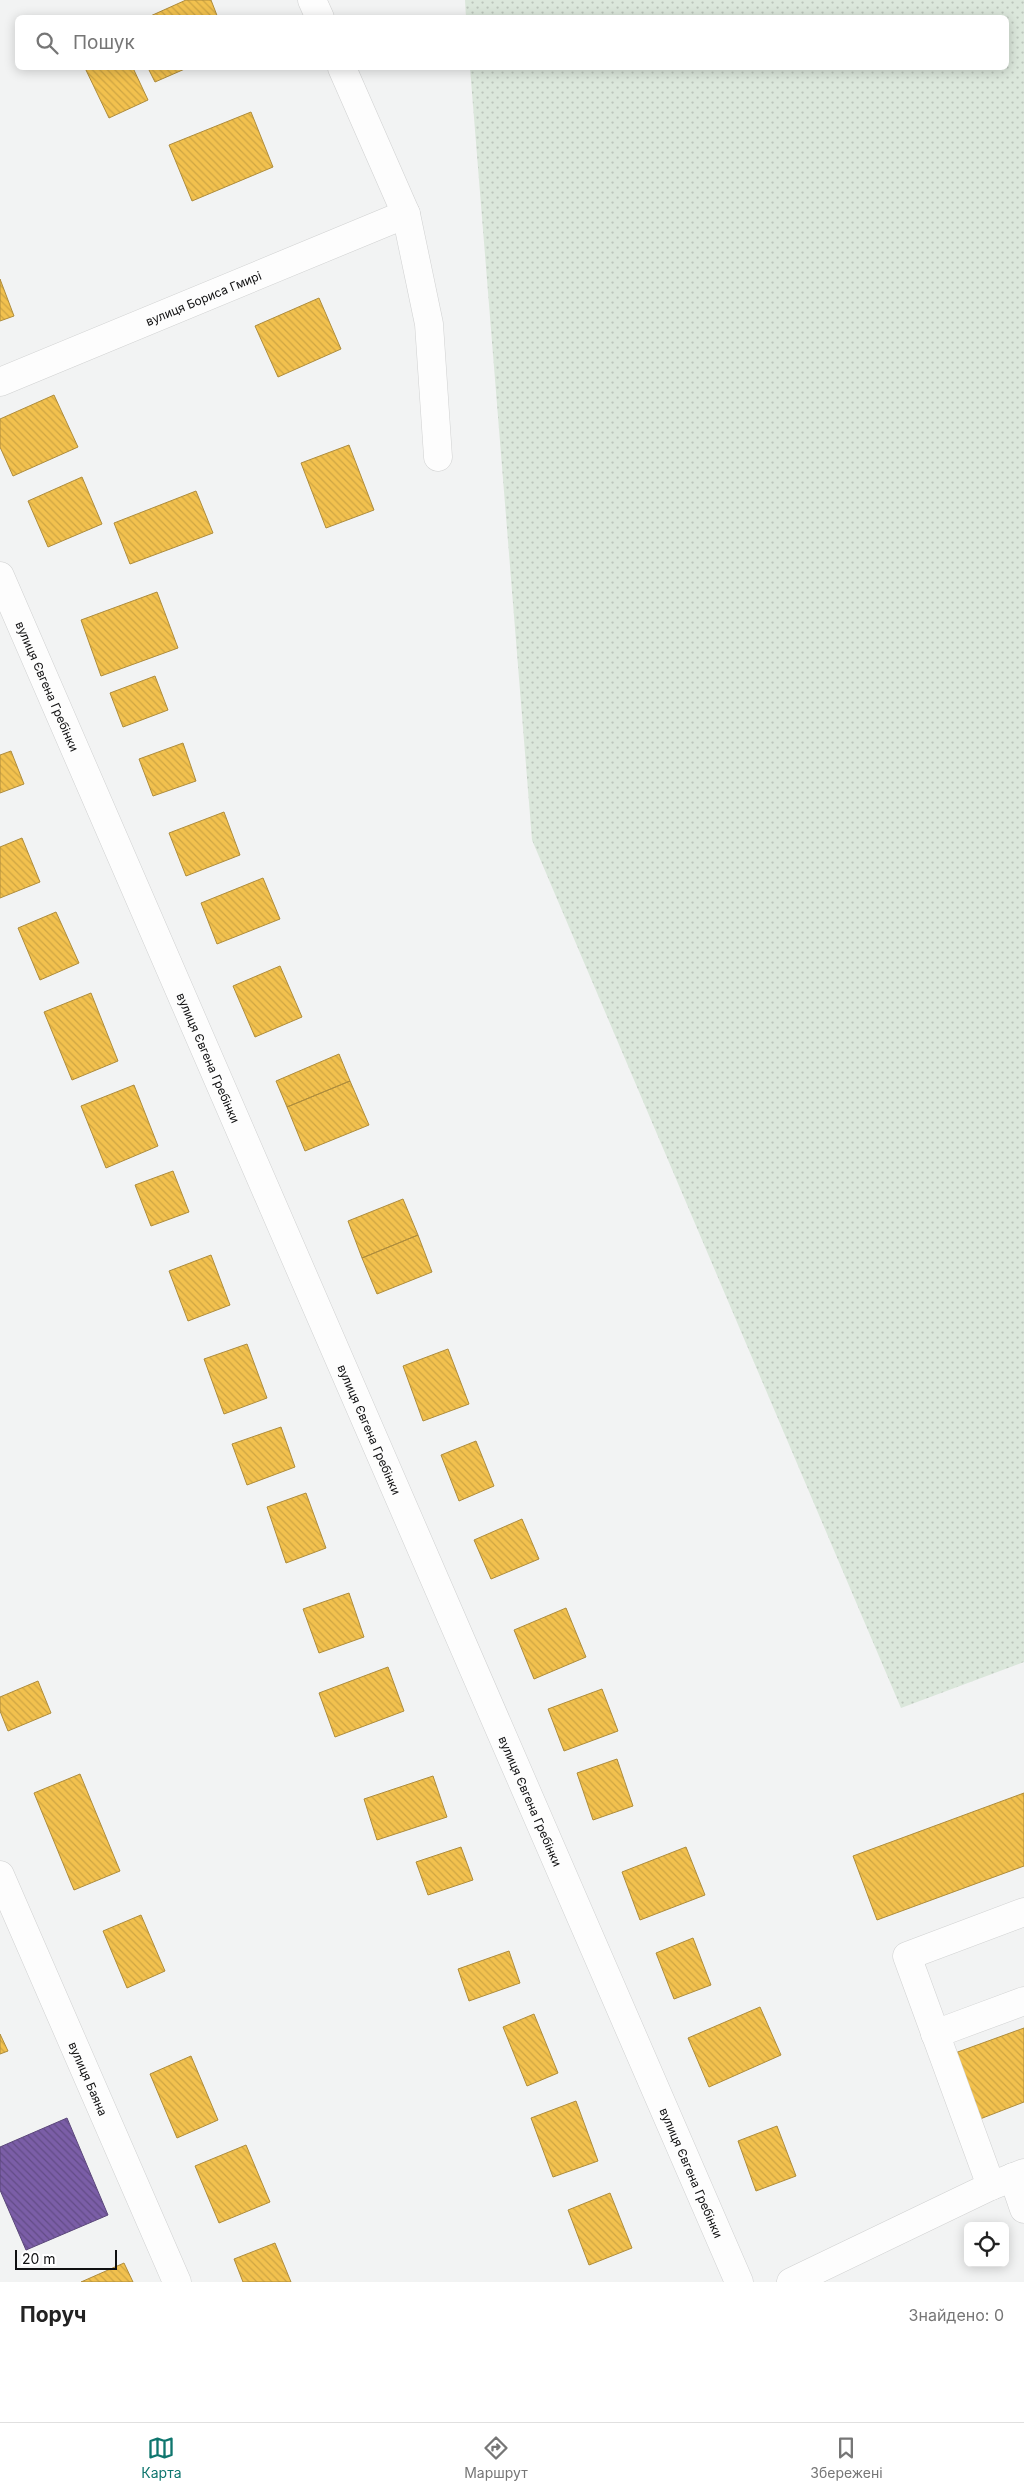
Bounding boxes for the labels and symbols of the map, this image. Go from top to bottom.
street label: вулиця Бориса Гмирі [143,267,263,328]
street label: вулиця Євгена Гребінки [13,619,82,754]
street label: вулиця Євгена Гребінки [174,990,243,1125]
street label: вулиця Євгена Гребінки [335,1362,404,1497]
street label: вулиця Євгена Гребінки [496,1734,565,1868]
street label: вулиця Баяна [66,2039,111,2118]
street label: вулиця Євгена Гребінки [657,2105,726,2240]
scale bar [15,2247,118,2270]

